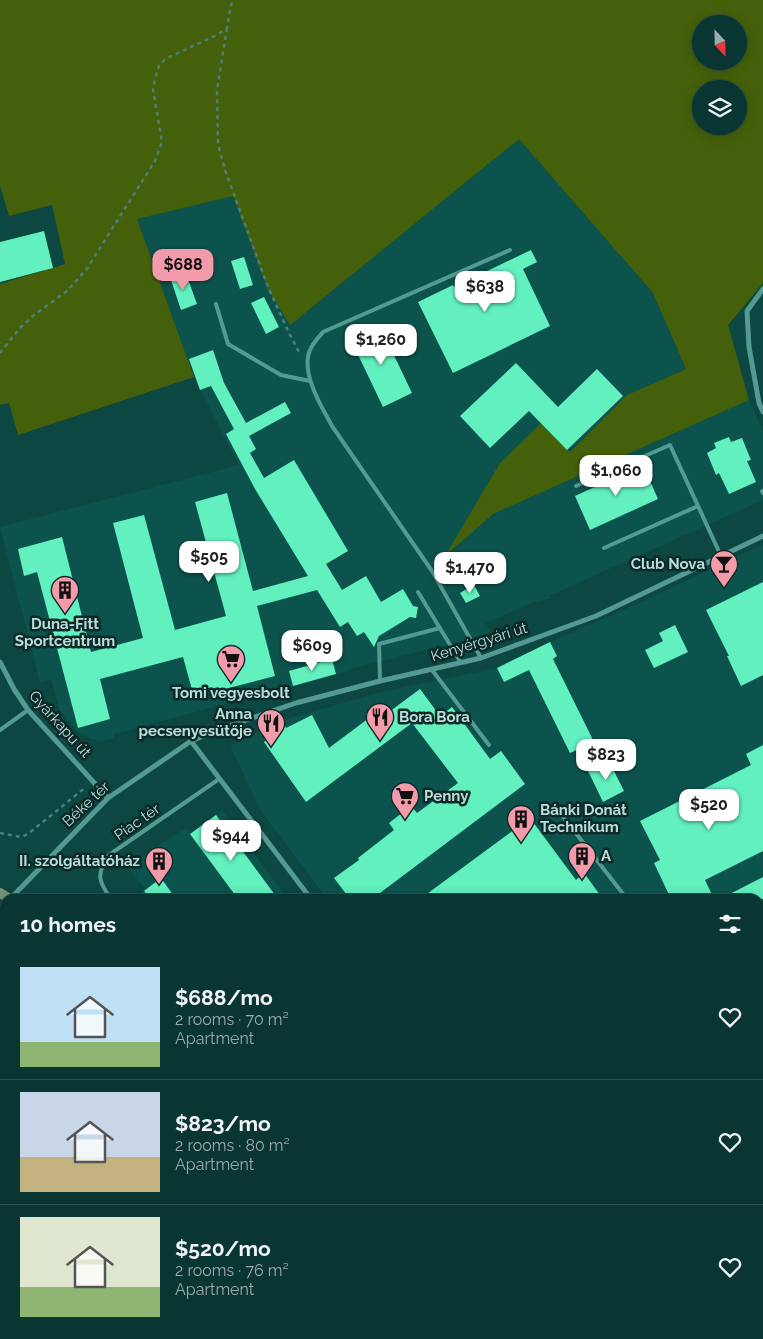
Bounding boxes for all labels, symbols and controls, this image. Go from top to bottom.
north arrow [692,15,748,70]
map controls [692,15,747,135]
button: layers [692,80,747,135]
pin: $688 [153,248,213,291]
text: $688 [163,255,203,274]
pin: $638 [455,270,515,313]
text: $638 [466,277,504,296]
pin: $1,260 [340,324,422,366]
text: $1,260 [356,330,406,349]
pin: $1,060 [575,454,657,497]
text: $1,060 [590,461,642,480]
pin: $505 [179,540,239,583]
text: $505 [190,547,228,566]
bar icon: Club Nova [709,549,739,588]
pin: $1,470 [429,552,511,594]
place label: Club Nova [631,555,705,573]
text: $1,470 [445,558,495,577]
building icon: Duna-Fitt Sportcentrum [50,575,80,614]
place label: Duna-Fitt Sportcentrum [15,615,115,650]
street label: Kenyérgyári út [429,619,529,665]
pin: $609 [282,630,342,672]
text: $609 [292,636,332,655]
supermarket icon: Tomi vegyesbolt [216,644,246,683]
place label: Tomi vegyesbolt [172,684,290,702]
street label: Gyárkapu út [25,687,95,761]
restaurant icon: Bora Bora [365,702,395,741]
place label: Anna pecsenyesütője [138,705,252,740]
restaurant icon: Anna pecsenyesütője [256,708,286,747]
place label: Bora Bora [399,708,470,726]
pin: $823 [576,738,636,781]
text: $823 [587,745,625,764]
street label: Béke tér [59,777,114,830]
supermarket icon: Penny [390,781,420,820]
place label: Penny [424,787,469,805]
pin: $520 [679,788,739,831]
text: $520 [690,795,728,814]
street label: Piac tér [111,799,164,844]
place label: Bánki Donát Technikum [540,801,627,836]
building icon: Bánki Donát Technikum [506,804,536,843]
pin: $944 [201,820,261,862]
text: $944 [212,826,250,845]
building icon: A [567,841,597,880]
building icon: II. szolgáltatóház [144,846,174,885]
place label: A [601,847,612,865]
place label: II. szolgáltatóház [19,852,140,870]
icon: filters [716,910,744,938]
text: 10 homes [20,912,116,937]
text: $688/mo [175,985,273,1010]
icon: home [60,987,120,1047]
icon: heart [716,1003,744,1031]
text: 2 rooms · 70 m² [175,1010,289,1029]
text: Apartment [175,1029,254,1048]
text: $823/mo [175,1111,271,1136]
icon: home [60,1112,120,1172]
icon: heart [716,1128,744,1156]
text: 2 rooms · 80 m² [175,1136,290,1155]
text: Apartment [175,1155,254,1174]
text: $520/mo [175,1236,271,1261]
icon: home [60,1237,120,1297]
icon: heart [716,1253,744,1281]
text: 2 rooms · 76 m² [175,1261,289,1280]
text: Apartment [175,1280,254,1299]

